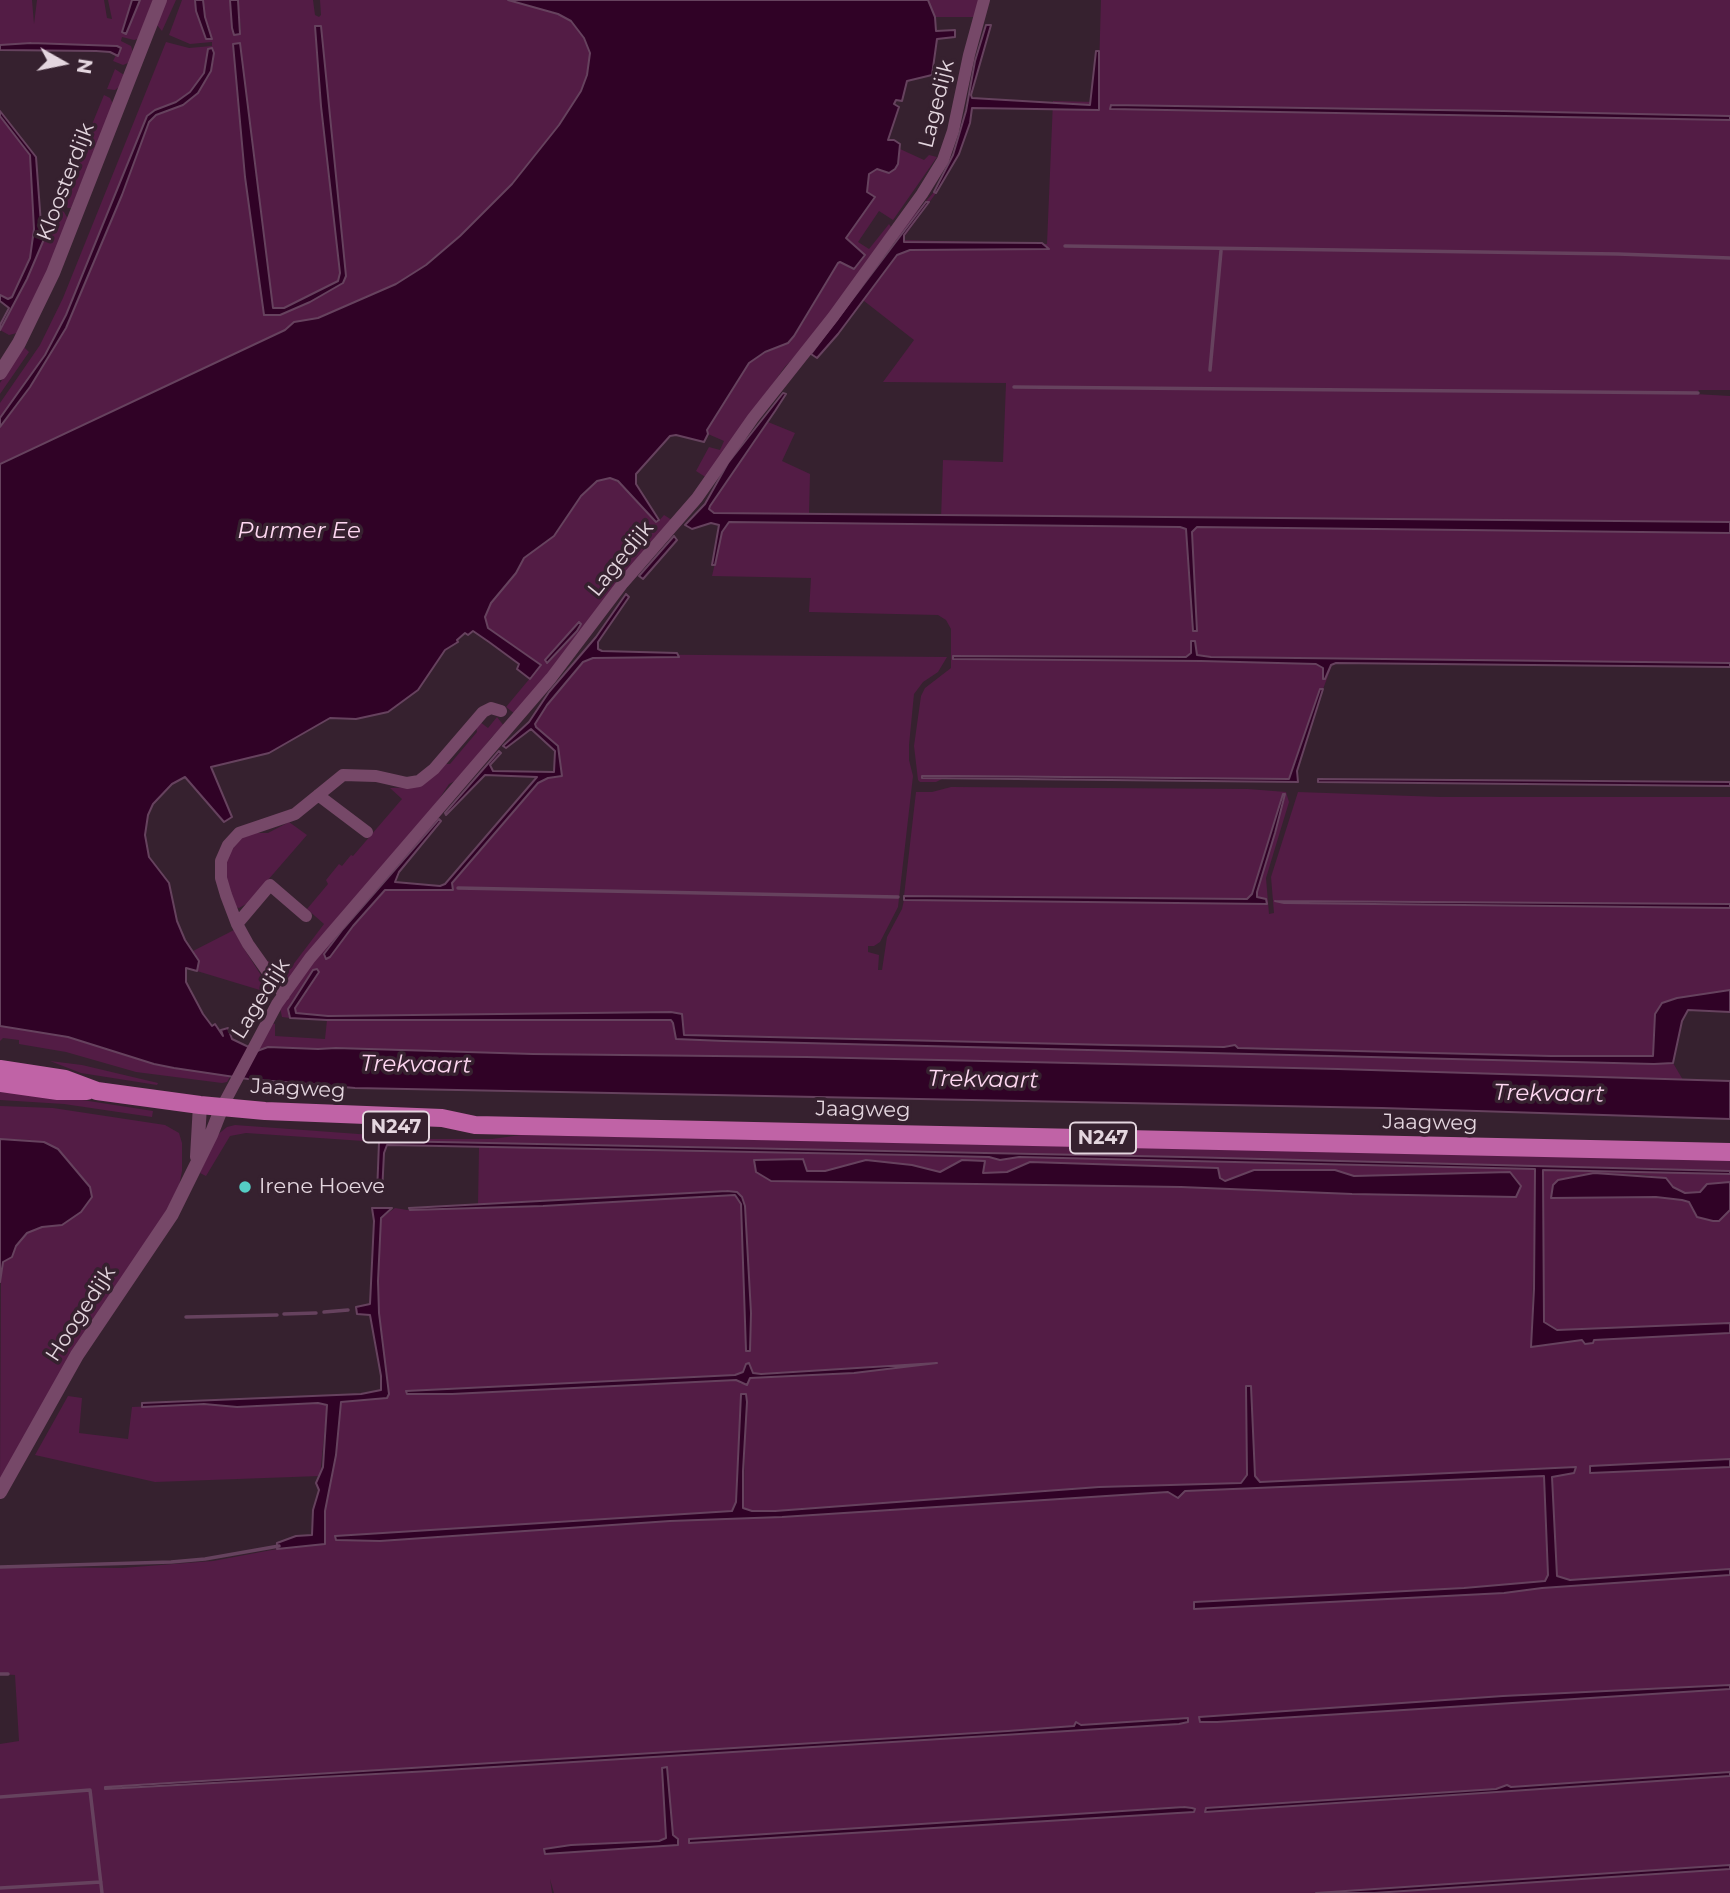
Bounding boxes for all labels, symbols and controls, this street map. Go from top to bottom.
north arrow [28,28,98,98]
text: N [72,57,97,76]
street label: Lagedijk [914,57,960,151]
street label: Kloosterdijk [32,119,100,245]
street label: Lagedijk [583,516,659,602]
water label: Purmer Ee [237,517,361,545]
street label: Lagedijk [226,954,296,1044]
water label: Trekvaart [360,1050,472,1080]
water label: Trekvaart [927,1065,1039,1095]
street label: Jaagweg [250,1074,346,1104]
water label: Trekvaart [1493,1079,1605,1109]
street label: Jaagweg [815,1097,911,1123]
street label: Jaagweg [1382,1110,1478,1136]
road number: N247 [363,1112,429,1142]
road number: N247 [1070,1122,1136,1154]
place label: Irene Hoeve [259,1174,385,1200]
marker: Irene Hoeve [237,1179,253,1195]
street label: Hoogedijk [41,1262,121,1366]

